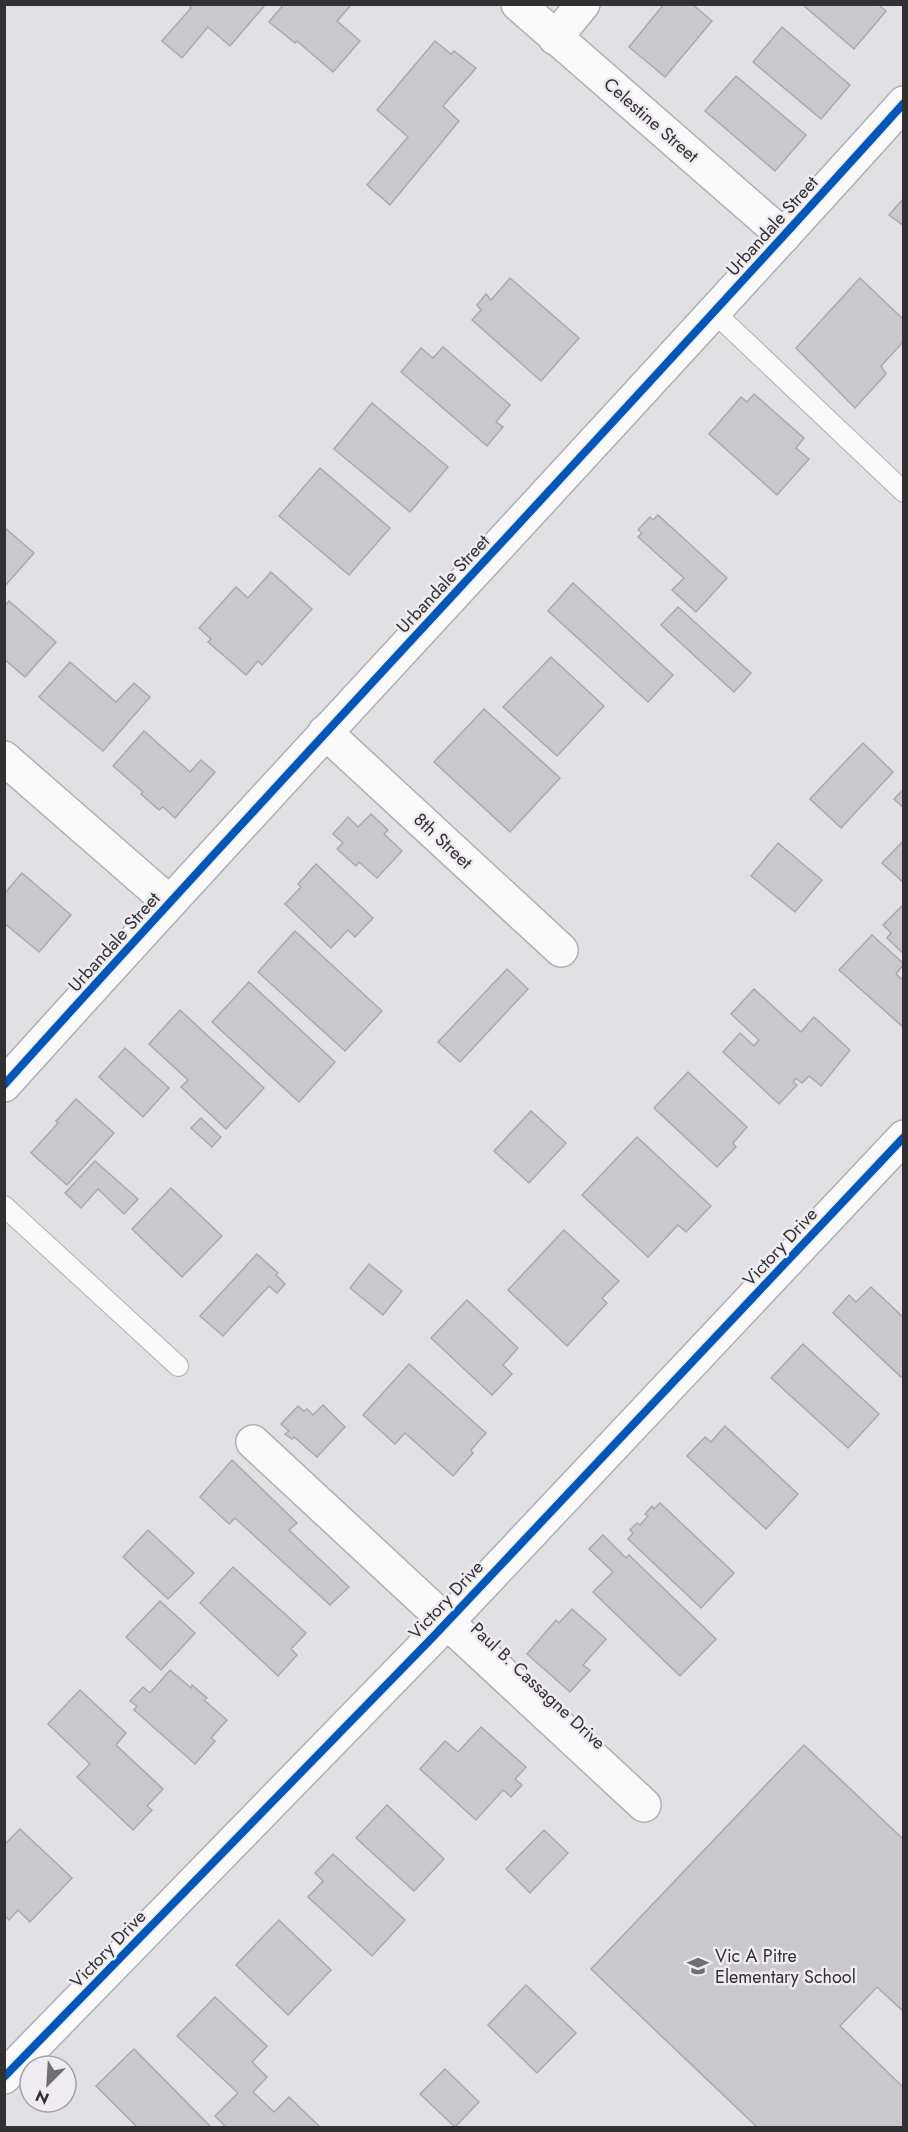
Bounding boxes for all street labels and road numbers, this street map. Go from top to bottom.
street label: Celestine Street [598,71,705,169]
street label: Urbandale Street [720,170,824,282]
street label: Urbandale Street [390,528,496,639]
street label: 8th Street [408,807,479,876]
street label: Urbandale Street [62,886,166,998]
street label: Victory Drive [737,1202,823,1292]
street label: Victory Drive [403,1555,489,1645]
street label: Paul B. Cassagne Drive [465,1616,611,1756]
street label: Victory Drive [64,1904,152,1994]

